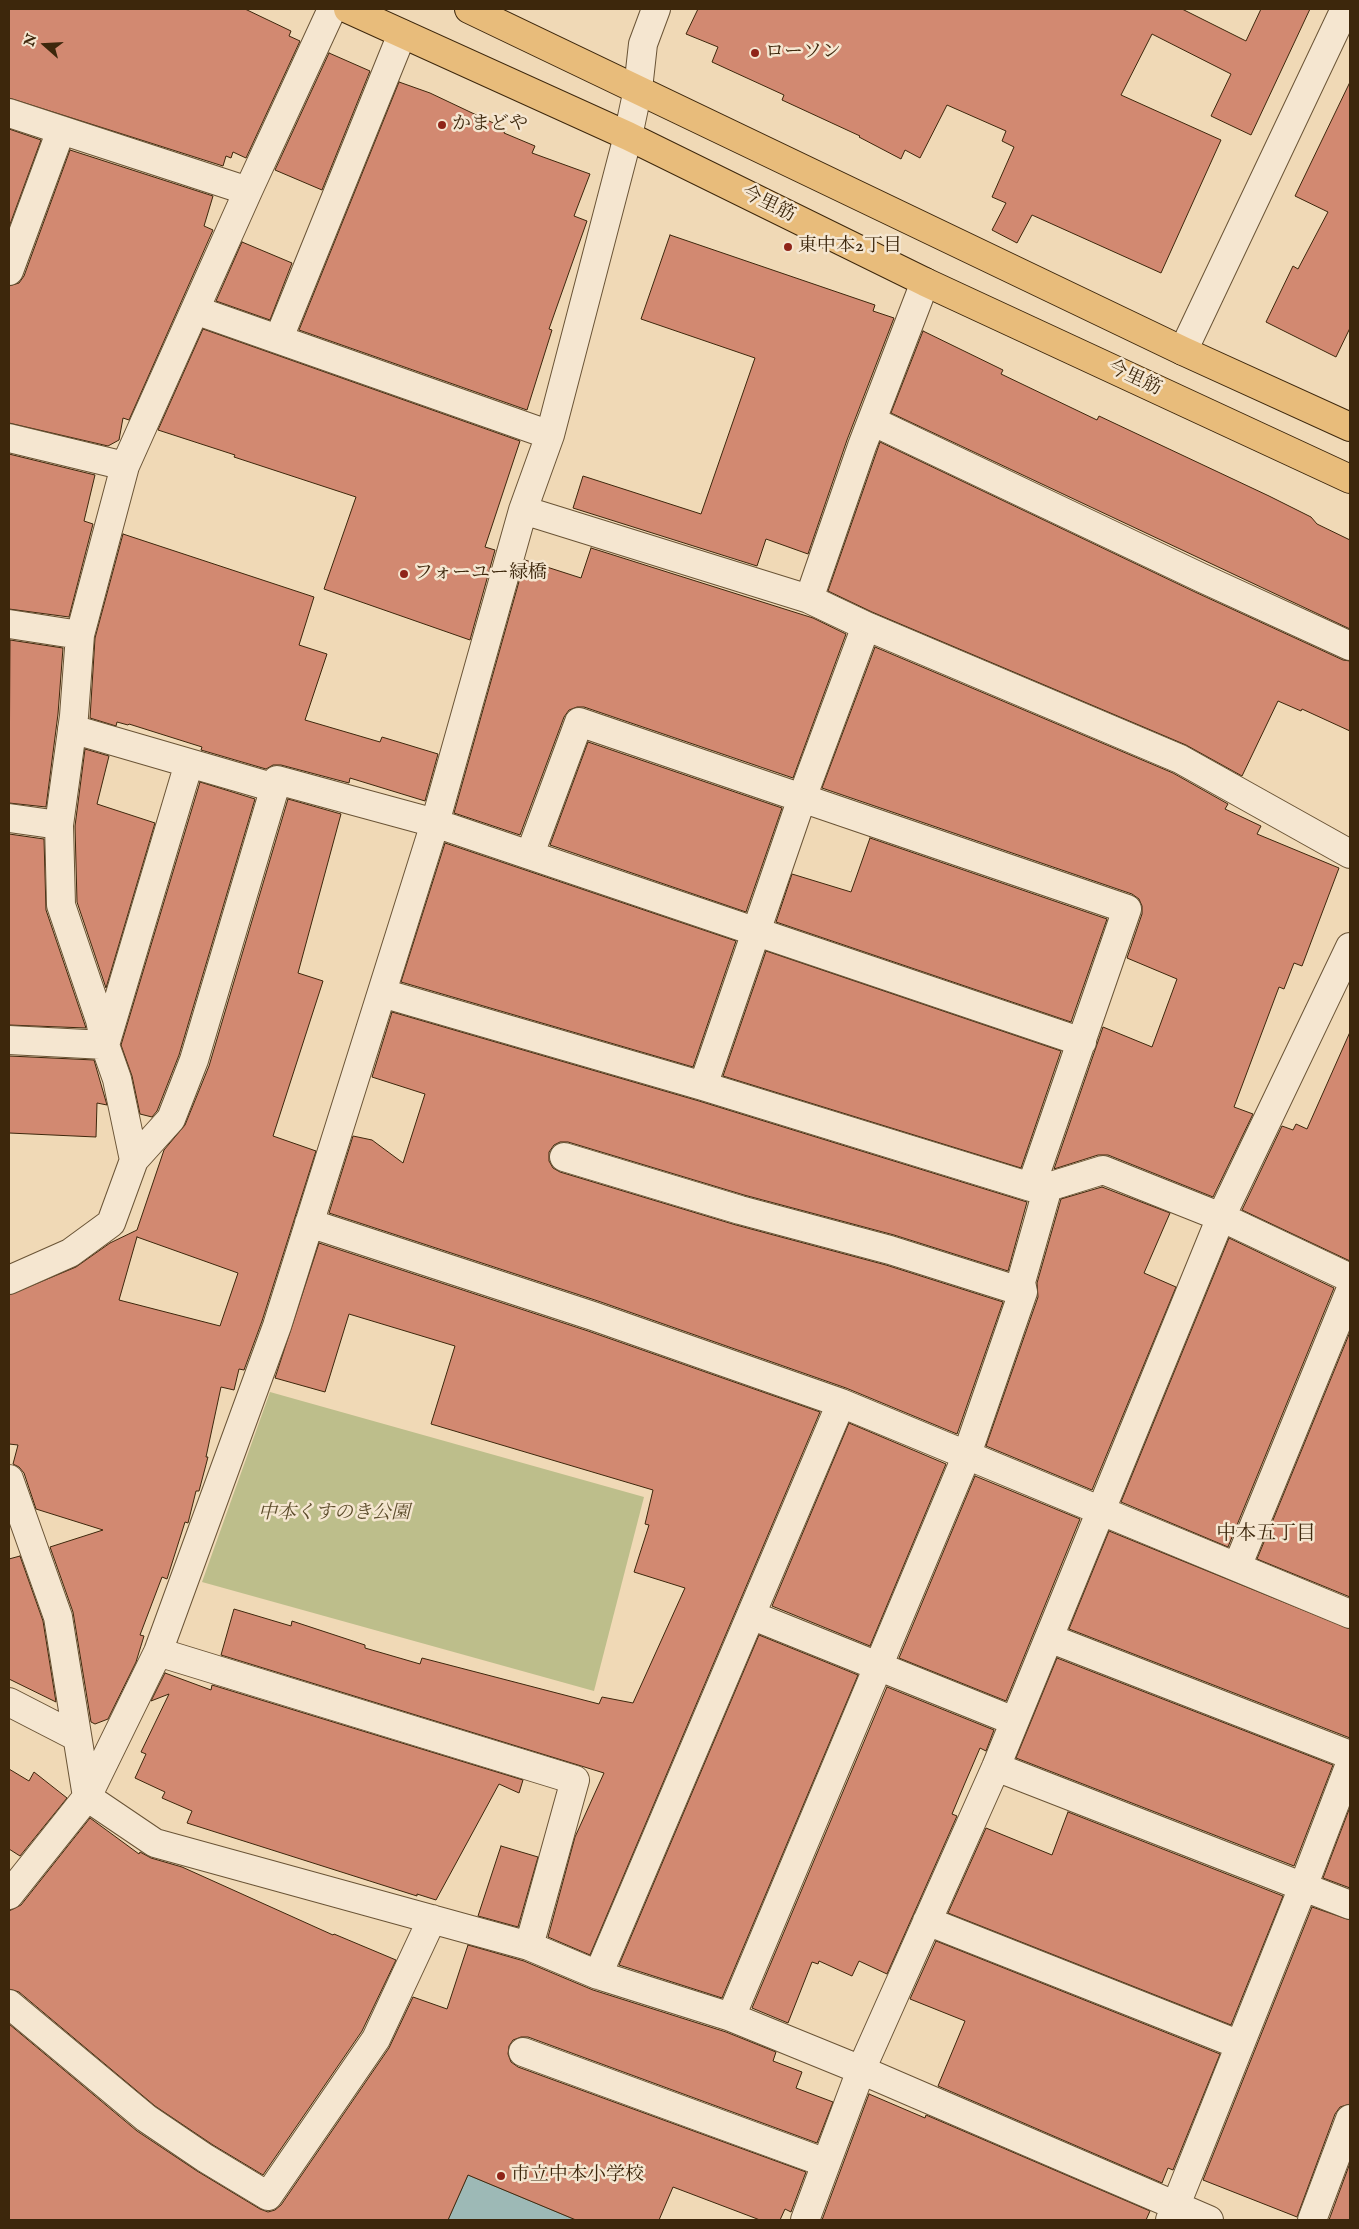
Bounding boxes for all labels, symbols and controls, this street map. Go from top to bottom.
north arrow [20,20,70,70]
text: N [20,31,41,49]
place label: ローソン [765,42,841,64]
marker: ローソン [749,47,761,59]
place label: かまどや [452,114,528,136]
marker: かまどや [436,119,448,131]
street label: 今里筋 [737,182,799,228]
place label: 東中本2丁目 [798,236,902,258]
marker: 東中本2丁目 [782,241,794,253]
street label: 今里筋 [1103,357,1165,401]
place label: フォーユー緑橋 [414,563,547,585]
marker: フォーユー緑橋 [398,568,410,580]
park label: 中本くすのき公園 [258,1503,410,1525]
district label: 中本五丁目 [1216,1523,1316,1547]
place label: 市立中本小学校 [511,2165,644,2187]
marker: 市立中本小学校 [495,2170,507,2182]

